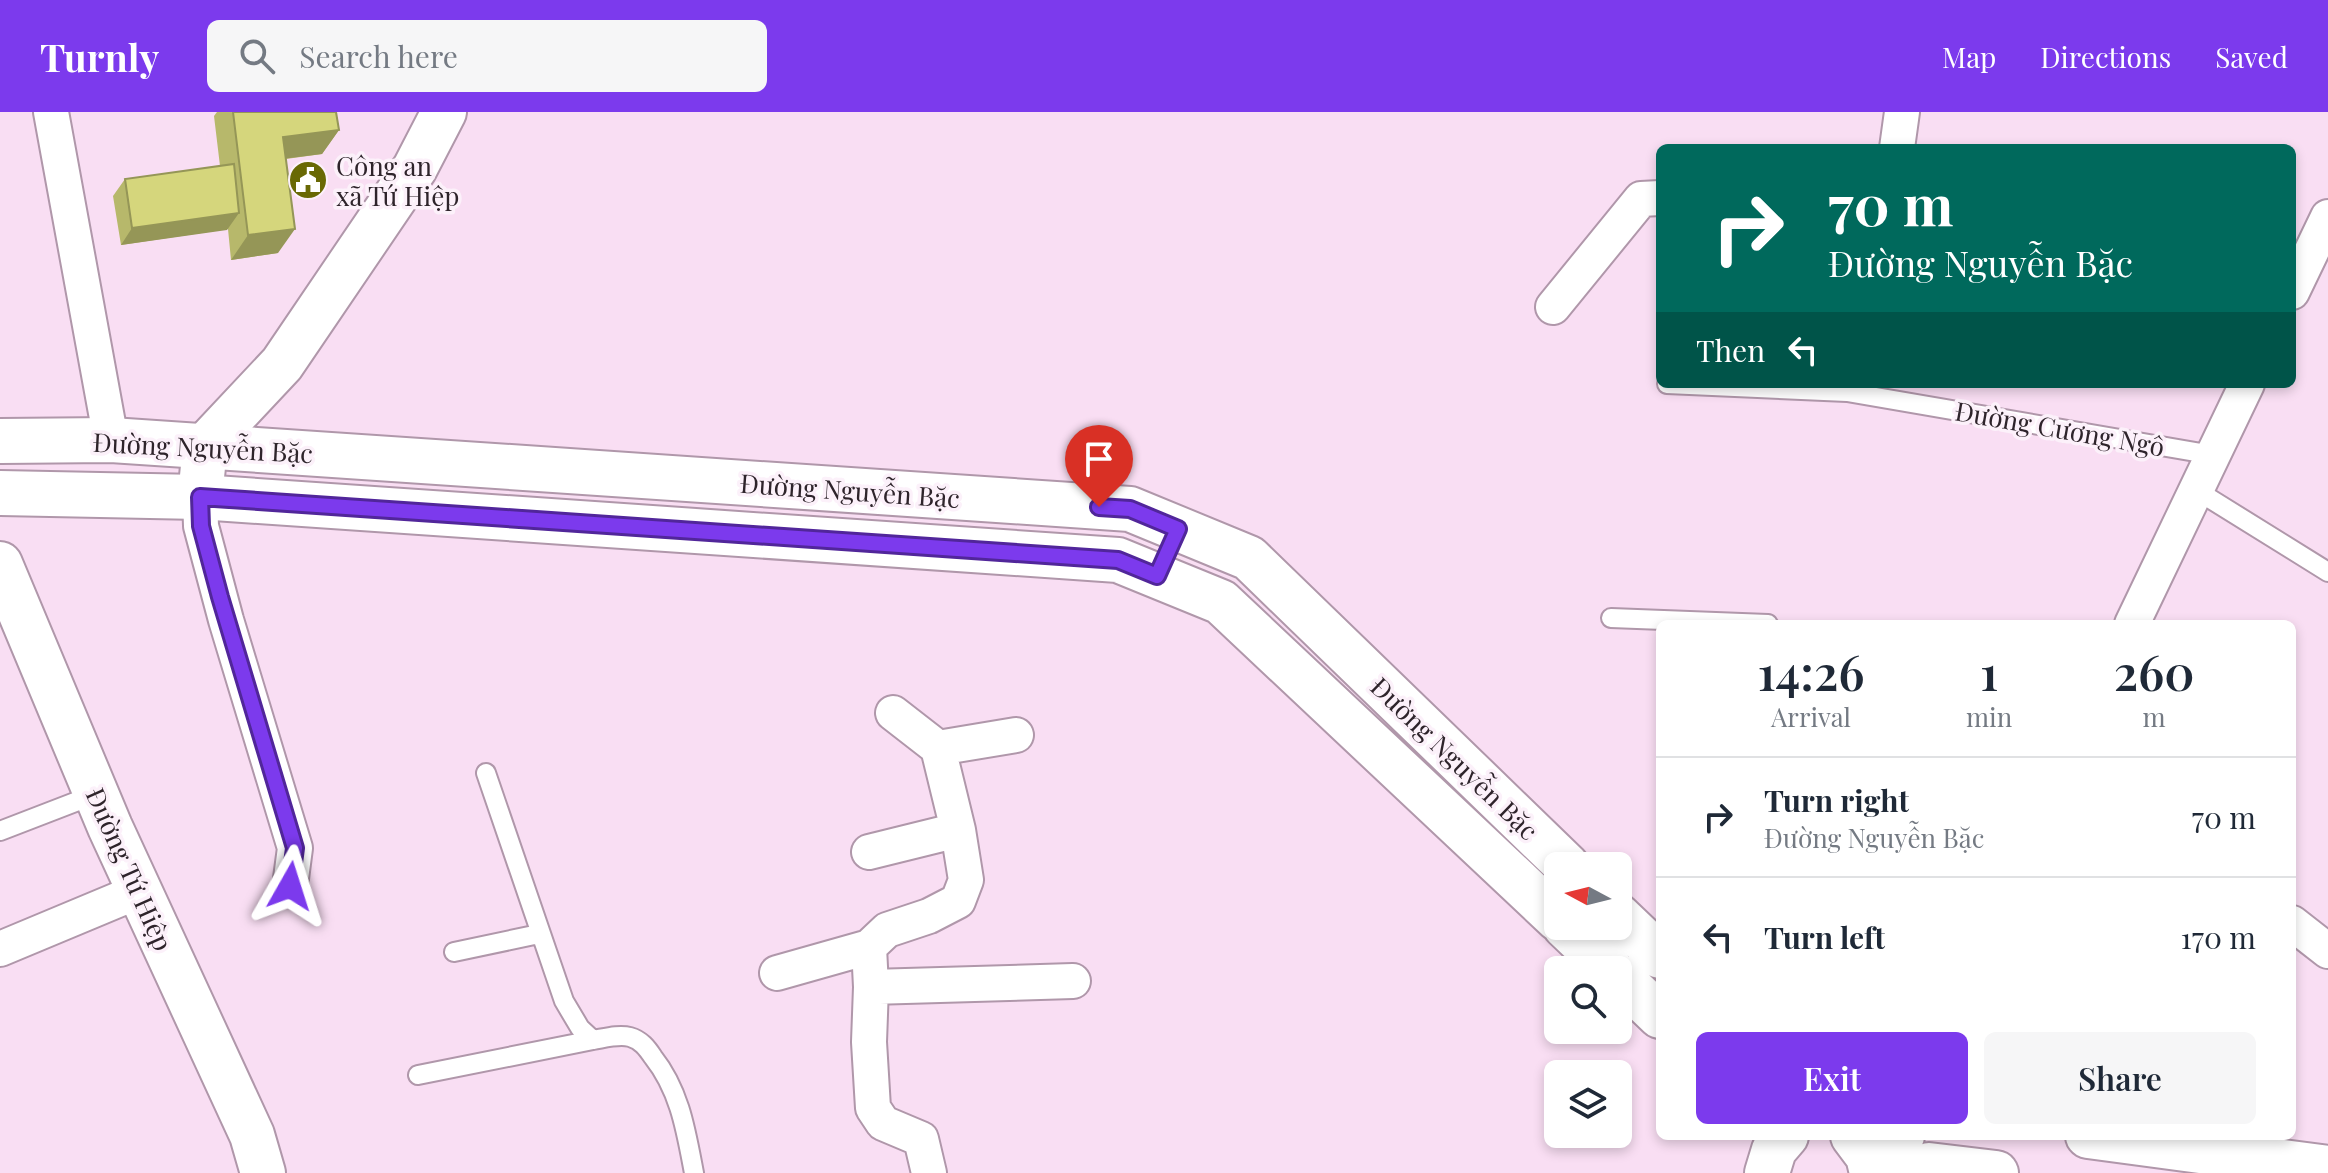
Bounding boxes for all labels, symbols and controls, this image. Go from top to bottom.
search box [207,20,767,92]
text: Turnly [40,31,159,82]
icon: search [235,34,279,78]
text: Search here [299,36,458,76]
text: Map [1942,38,1996,75]
text: Directions [2040,38,2171,75]
text: Saved [2215,38,2288,75]
place label: Công an xã Tứ Hiệp [336,148,459,213]
public building icon: Công an xã Tứ Hiệp [287,159,329,201]
text: 70 m [1828,166,1953,241]
icon: right [1696,176,1800,280]
text: Đường Nguyễn Bặc [1828,238,2133,286]
icon: left [1781,328,1825,372]
text: Then [1696,330,1765,370]
street label: Đường Cương Ngô [1953,392,2167,464]
street label: Đường Nguyễn Bặc [92,424,314,470]
pin [1065,425,1133,507]
icon: arrive [1077,437,1121,481]
street label: Đường Nguyễn Bặc [739,465,961,515]
text: 14:26 [1757,639,1865,703]
text: 1 [1980,639,1998,703]
text: 260 [2114,639,2195,703]
street label: Đường Nguyễn Bặc [1364,669,1546,847]
text: Arrival [1771,699,1851,734]
text: min [1966,699,2012,734]
text: m [2143,699,2166,734]
text: Turn right [1764,780,1909,820]
street label: Đường Tứ Hiệp [79,782,181,956]
icon: right [1696,795,1740,839]
text: 70 m [2192,797,2256,837]
text: Đường Nguyễn Bặc [1764,820,1984,855]
position arrow [248,844,332,928]
north arrow [1544,852,1632,940]
map controls [1544,852,1632,1148]
icon: left [1696,915,1740,959]
text: Turn left [1764,917,1885,957]
text: 170 m [2181,917,2256,957]
button: search [1544,956,1632,1044]
button: Exit [1696,1032,1968,1124]
button: Share [1984,1032,2256,1124]
button: layers [1544,1060,1632,1148]

